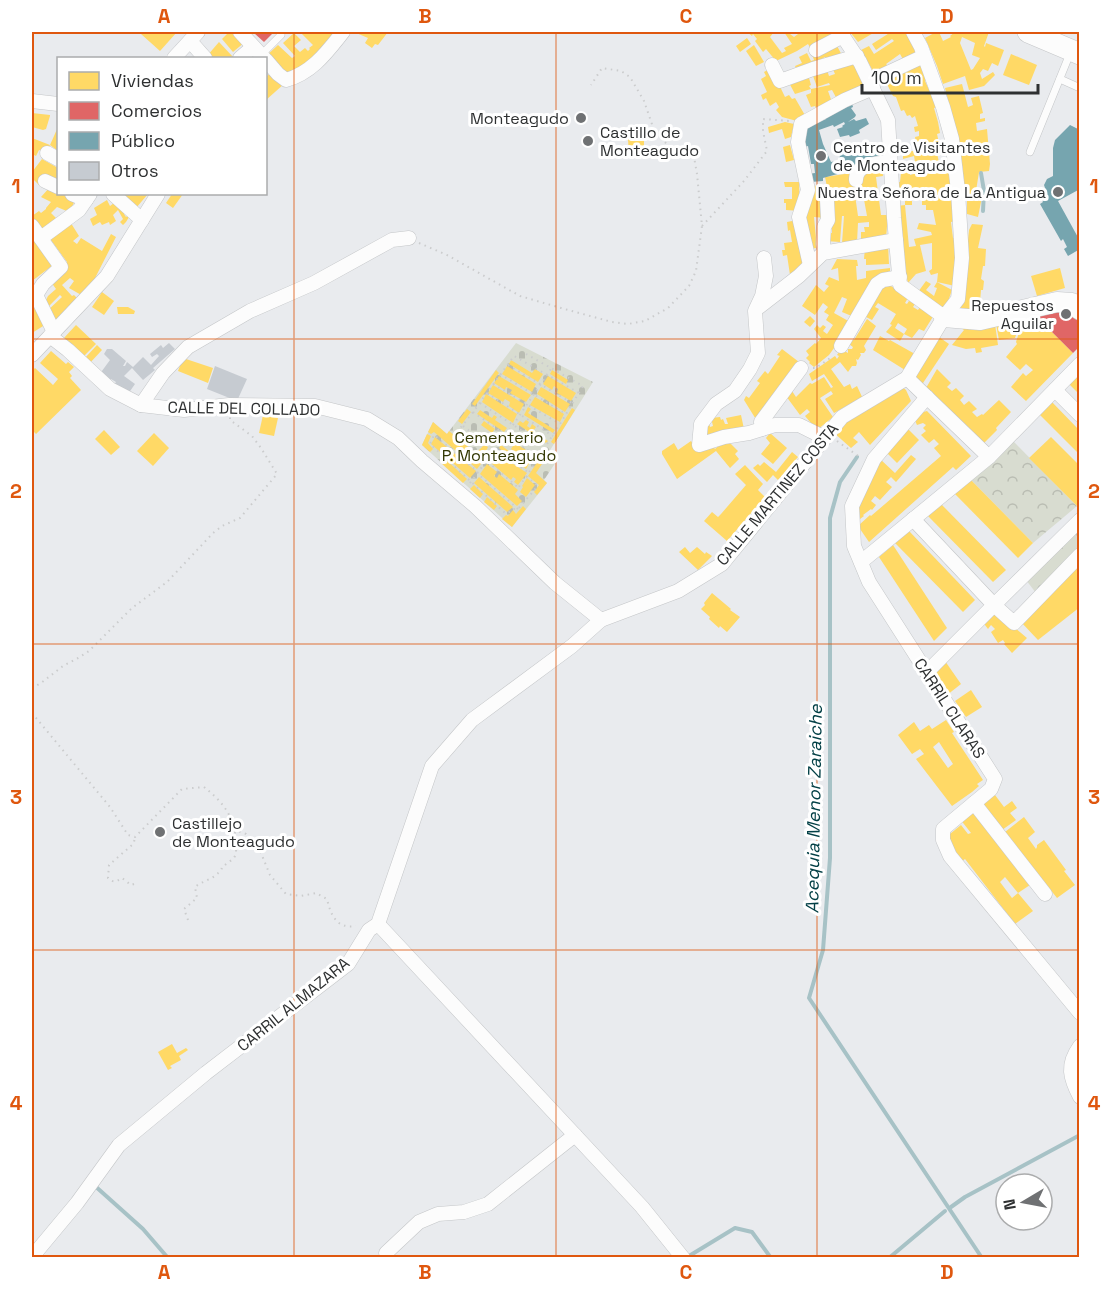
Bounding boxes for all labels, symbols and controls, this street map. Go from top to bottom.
text: A [158,3,171,29]
text: B [418,3,432,29]
text: C [680,3,693,29]
text: D [940,3,954,29]
legend [57,57,267,195]
scale bar [862,57,1038,95]
text: 100 m [871,66,922,89]
text: Viviendas [111,69,194,92]
text: Comercios [111,99,202,122]
place label: Monteagudo [470,108,569,129]
marker: Monteagudo [574,111,588,125]
place label: Castillo de Monteagudo [600,122,699,161]
text: Público [111,129,175,152]
marker: Castillo de Monteagudo [581,134,595,148]
place label: Centro de Visitantes de Monteagudo [833,137,990,176]
marker: Centro de Visitantes de Monteagudo [814,149,828,163]
text: Otros [111,159,158,182]
text: 1 [11,173,21,199]
text: 1 [1089,173,1099,199]
place label: Nuestra Señora de La Antigua [817,182,1046,203]
marker: Nuestra Señora de La Antigua [1051,185,1065,199]
place label: Repuestos Aguilar [971,295,1054,334]
marker: Repuestos Aguilar [1059,307,1073,321]
street label: CALLE DEL COLLADO [167,397,321,420]
street label: CALLE MARTINEZ COSTA [712,419,843,570]
park label: Cementerio P. Monteagudo [442,427,556,466]
text: 2 [10,478,22,504]
text: 2 [1088,478,1100,504]
street label: CARRIL CLARAS [909,654,990,763]
water label: Acequia Menor Zaraiche [800,703,827,914]
text: 3 [10,784,22,810]
text: 3 [1088,784,1100,810]
place label: Castillejo de Monteagudo [172,813,295,852]
marker: Castillejo de Monteagudo [153,825,167,839]
street label: CARRIL ALMAZARA [233,953,354,1056]
text: 4 [10,1090,23,1116]
text: 4 [1088,1090,1101,1116]
north arrow [994,1172,1054,1232]
text: N [998,1197,1021,1212]
text: A [158,1259,171,1285]
text: B [418,1259,432,1285]
text: C [680,1259,693,1285]
text: D [940,1259,954,1285]

